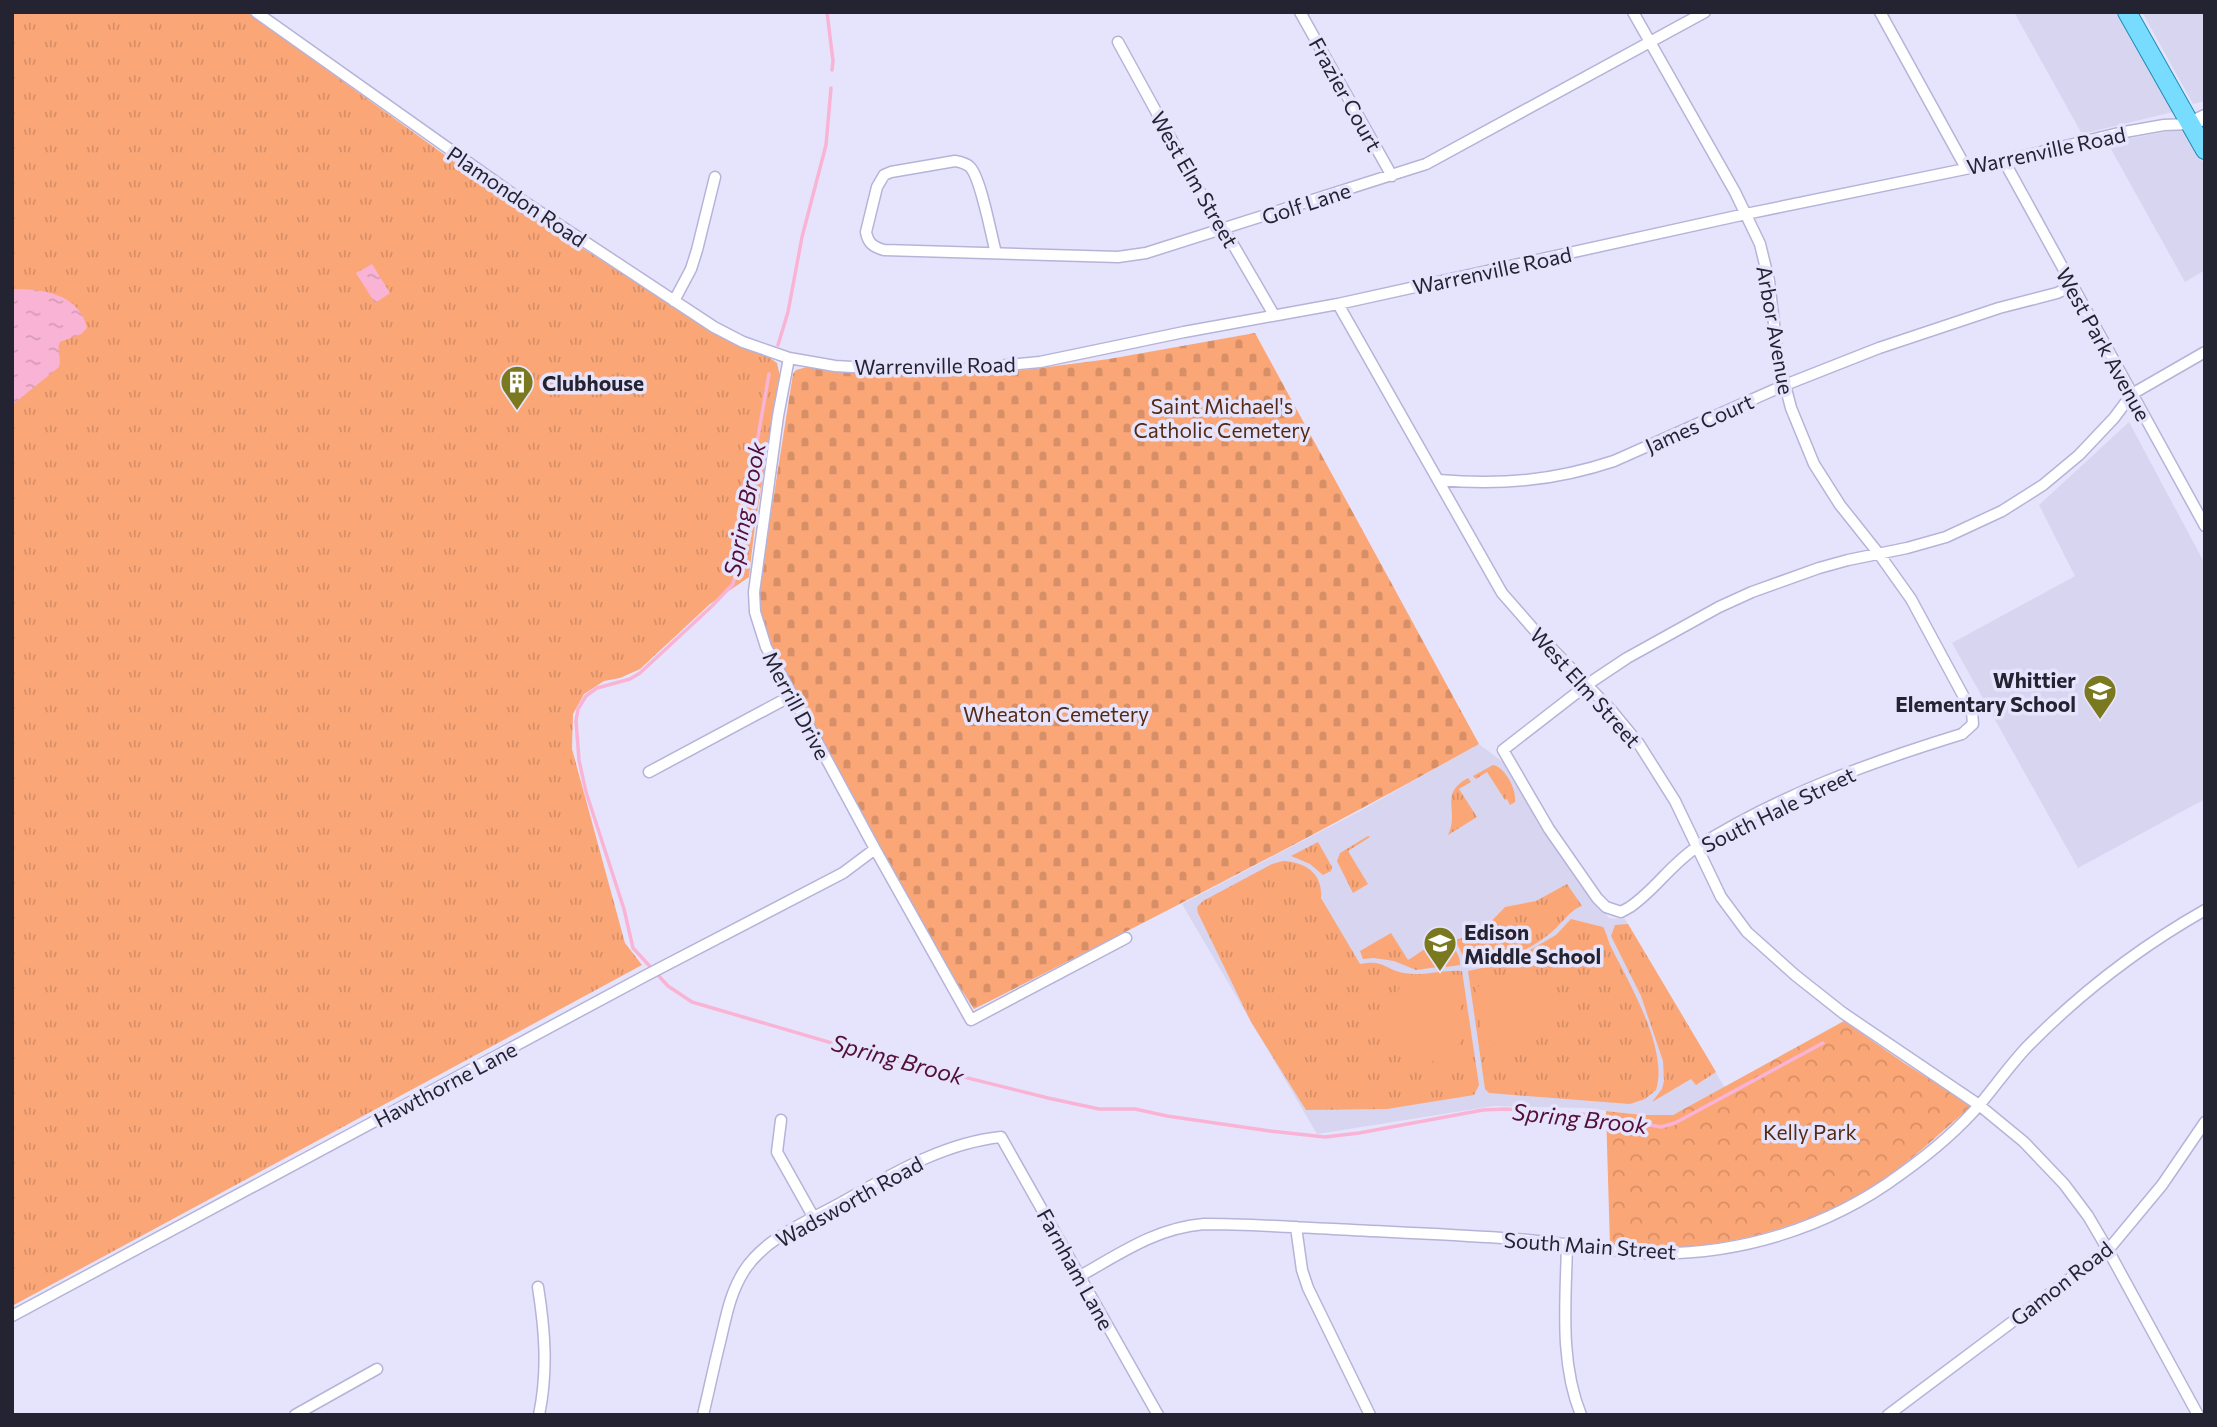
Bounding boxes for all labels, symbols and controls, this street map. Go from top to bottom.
street label: Frazier Court [1305,33,1387,155]
street label: West Elm Street [1146,107,1244,251]
street label: Warrenville Road [1964,121,2128,179]
street label: Plamondon Road [443,140,591,252]
street label: Golf Lane [1259,177,1353,229]
street label: Warrenville Road [1410,241,1574,299]
street label: West Park Avenue [2052,263,2156,425]
street label: Arbor Avenue [1752,264,1800,396]
street label: Warrenville Road [854,351,1016,379]
building icon: Clubhouse [498,363,536,412]
place label: Clubhouse [542,370,644,395]
street label: James Court [1641,388,1757,458]
park label: Saint Michael's Catholic Cemetery [1133,393,1311,442]
water label: Spring Brook [717,439,771,578]
street label: West Elm Street [1526,622,1646,752]
street label: Merrill Drive [758,647,836,763]
place label: Whittier Elementary School [1895,667,2076,716]
school or university icon: Whittier Elementary School [2081,672,2119,721]
park label: Wheaton Cemetery [963,701,1149,726]
street label: South Hale Street [1697,761,1859,857]
place label: Edison Middle School [1464,919,1601,968]
school or university icon: Edison Middle School [1421,924,1459,973]
water label: Spring Brook [829,1028,968,1090]
street label: Hawthorne Lane [369,1036,521,1132]
water label: Spring Brook [1511,1097,1650,1139]
park label: Kelly Park [1763,1119,1857,1144]
street label: Wadsworth Road [771,1150,927,1252]
street label: Farnham Lane [1032,1204,1120,1334]
street label: South Main Street [1503,1226,1677,1264]
street label: Gamon Road [2005,1235,2117,1331]

